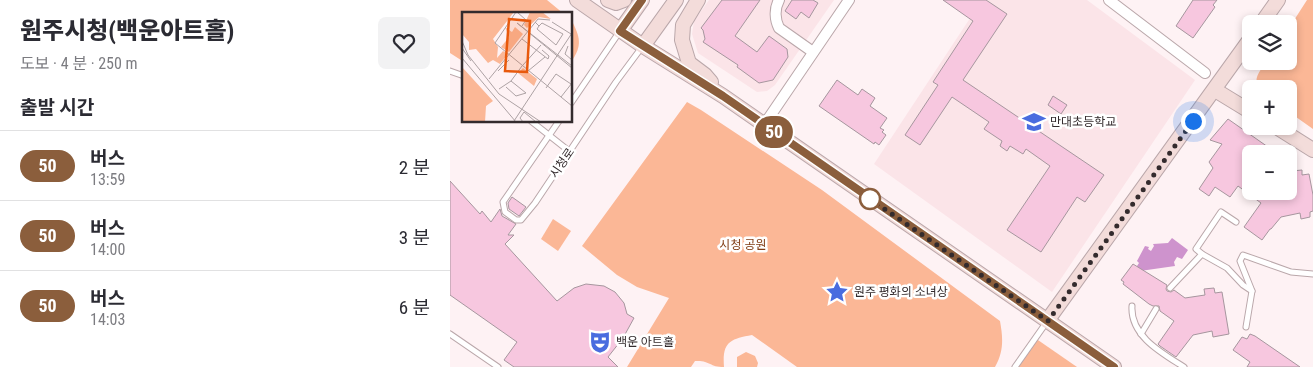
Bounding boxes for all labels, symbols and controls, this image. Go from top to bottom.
inset map [462,12,572,122]
map controls [1242,15,1297,200]
button: layers [1242,15,1297,70]
text: 원주시청(백운아트홀) [20,17,234,45]
button: heart [378,17,430,69]
text: 도보 · 4 분 · 250 m [20,54,138,73]
button: + [1242,80,1297,135]
text: 출발 시간 [20,96,94,119]
school or university icon: 만대초등학교 [1021,109,1047,135]
your location [1181,109,1206,134]
place label: 만대초등학교 [1050,115,1116,129]
line badge: 50 [752,116,796,148]
text: 50 [765,121,783,142]
street label: 시청로 [547,145,577,181]
button: − [1242,145,1297,200]
text: 버스 [90,147,125,170]
text: 50 [38,155,57,176]
text: 2 분 [399,156,430,179]
text: 13:59 [90,170,125,189]
unlabelled marker [859,188,881,210]
text: 버스 [90,217,125,240]
text: 50 [38,225,57,246]
text: 3 분 [399,226,430,249]
park label: 시청 공원 [720,238,766,252]
text: 14:00 [90,240,125,259]
place icon: 원주 평화의 소녀상 [824,279,850,305]
place label: 원주 평화의 소녀상 [854,285,948,299]
text: 버스 [90,287,125,310]
text: 50 [38,295,57,316]
text: 6 분 [399,296,430,319]
text: 14:03 [90,310,125,329]
theatre icon: 백운 아트홀 [587,329,613,355]
place label: 백운 아트홀 [616,335,674,349]

